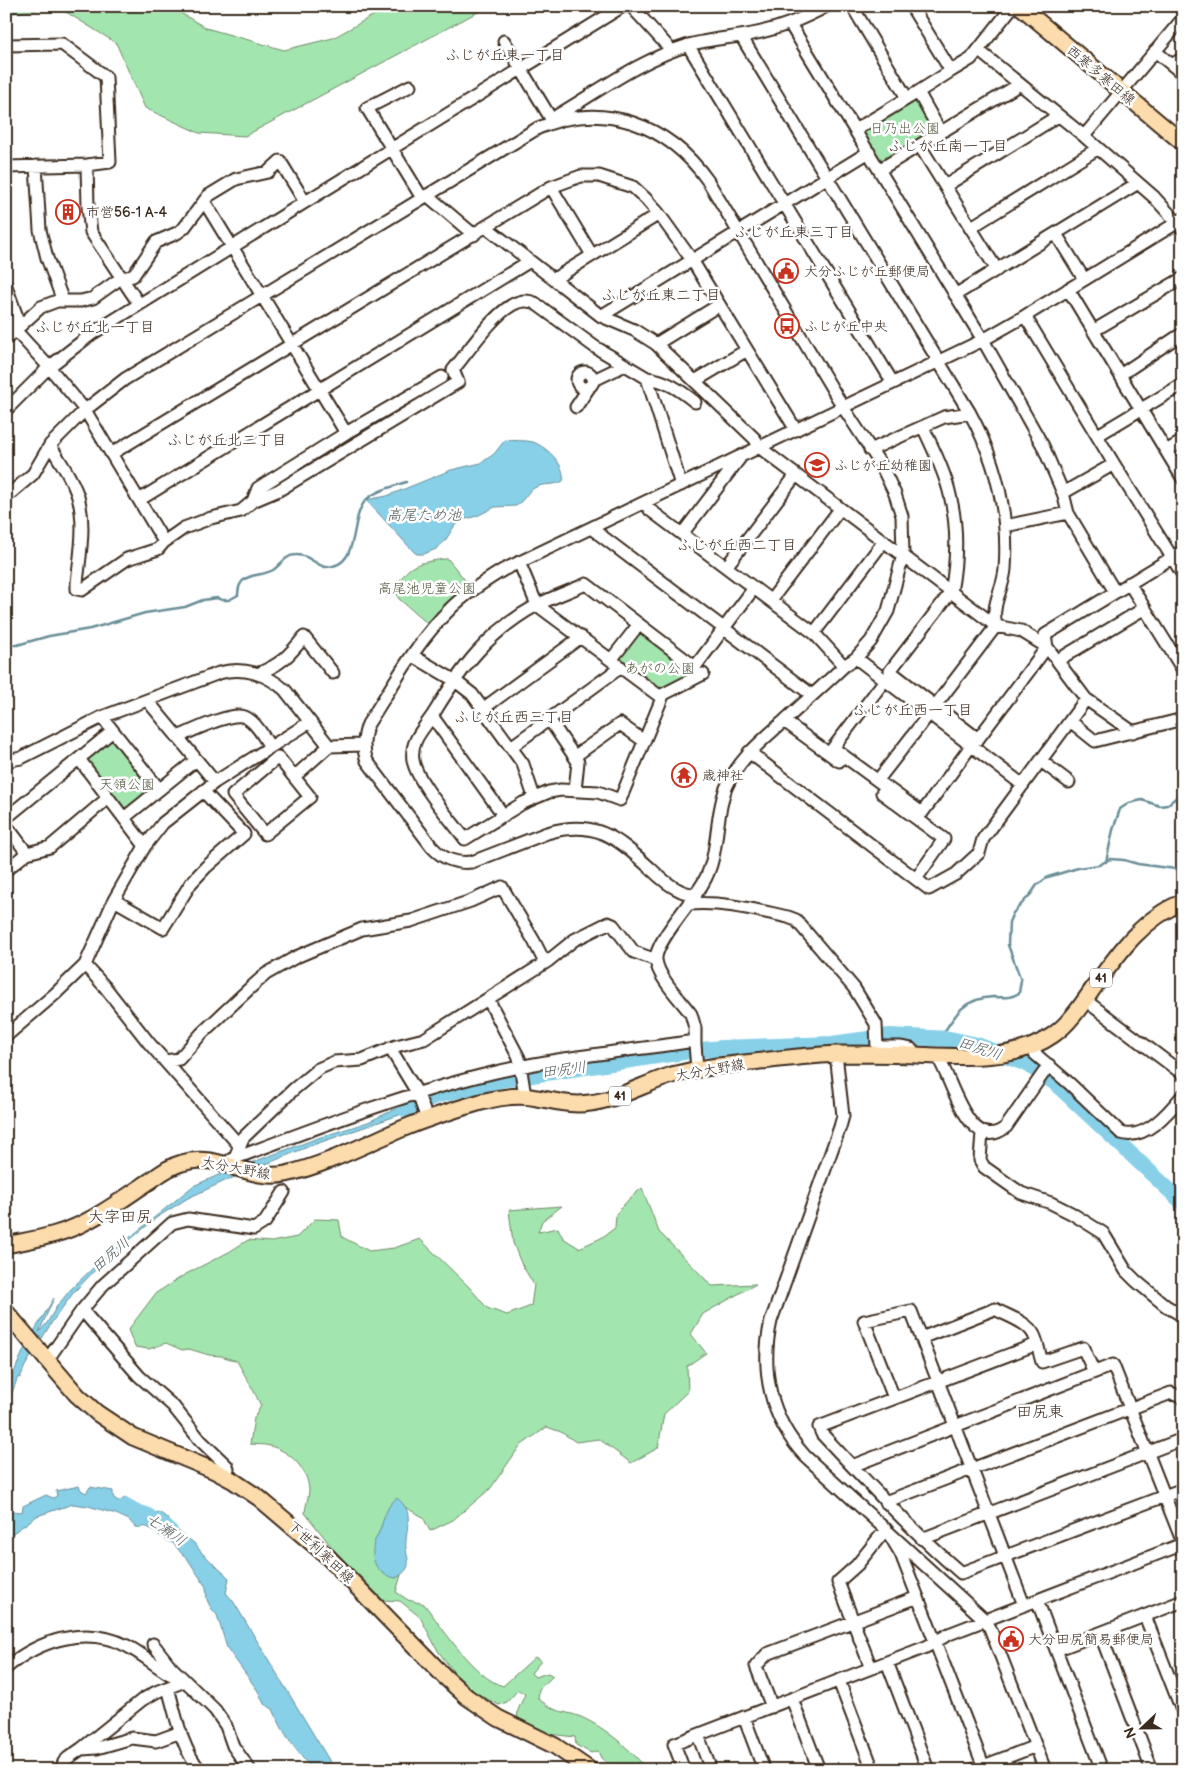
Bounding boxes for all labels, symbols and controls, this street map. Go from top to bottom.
street label: 西寒多寒田線 [1063,41,1139,109]
district label: ふじが丘東一丁目 [445,46,565,65]
park label: 日乃出公園 [870,120,940,137]
district label: ふじが丘南一丁目 [888,137,1008,156]
building icon: 市営56-1 A-4 [55,199,81,225]
place label: 市営56-1 A-4 [86,204,168,221]
district label: ふじが丘東三丁目 [734,223,854,242]
public building icon: 大分ふじが丘郵便局 [773,258,799,284]
place label: 大分ふじが丘郵便局 [804,263,930,280]
district label: ふじが丘東二丁目 [601,286,721,305]
bus stop icon: ふじが丘中央 [774,313,800,339]
district label: ふじが丘北一丁目 [35,318,155,337]
place label: ふじが丘中央 [804,318,888,335]
district label: ふじが丘北二丁目 [167,431,287,450]
school or university icon: ふじが丘幼稚園 [804,452,830,478]
place label: ふじが丘幼稚園 [834,457,932,474]
water label: 高尾ため池 [386,506,462,525]
district label: ふじが丘西二丁目 [677,536,797,555]
park label: 高尾池児童公園 [378,580,476,597]
park label: あがの公園 [625,660,695,677]
district label: ふじが丘西一丁目 [853,701,973,720]
district label: ふじが丘西三丁目 [454,708,574,727]
temple icon: 歳神社 [671,762,697,788]
place label: 歳神社 [702,767,744,784]
park label: 天領公園 [99,776,155,793]
road number: 41 [1090,968,1112,988]
water label: 田尻川 [956,1033,1004,1065]
street label: 大分大野線 [674,1056,746,1084]
water label: 田尻川 [540,1057,588,1083]
road number: 41 [609,1086,631,1106]
street label: 大分大野線 [200,1153,272,1183]
district label: 大字田尻 [88,1208,152,1227]
water label: 田尻川 [88,1233,134,1277]
district label: 田尻東 [1016,1403,1064,1422]
water label: 七瀬川 [142,1509,190,1551]
street label: 下世利寒田線 [284,1517,358,1587]
public building icon: 大分田尻簡易郵便局 [998,1626,1024,1652]
place label: 大分田尻簡易郵便局 [1028,1631,1154,1648]
north arrow [1116,1704,1166,1754]
text: N [1121,1725,1140,1741]

